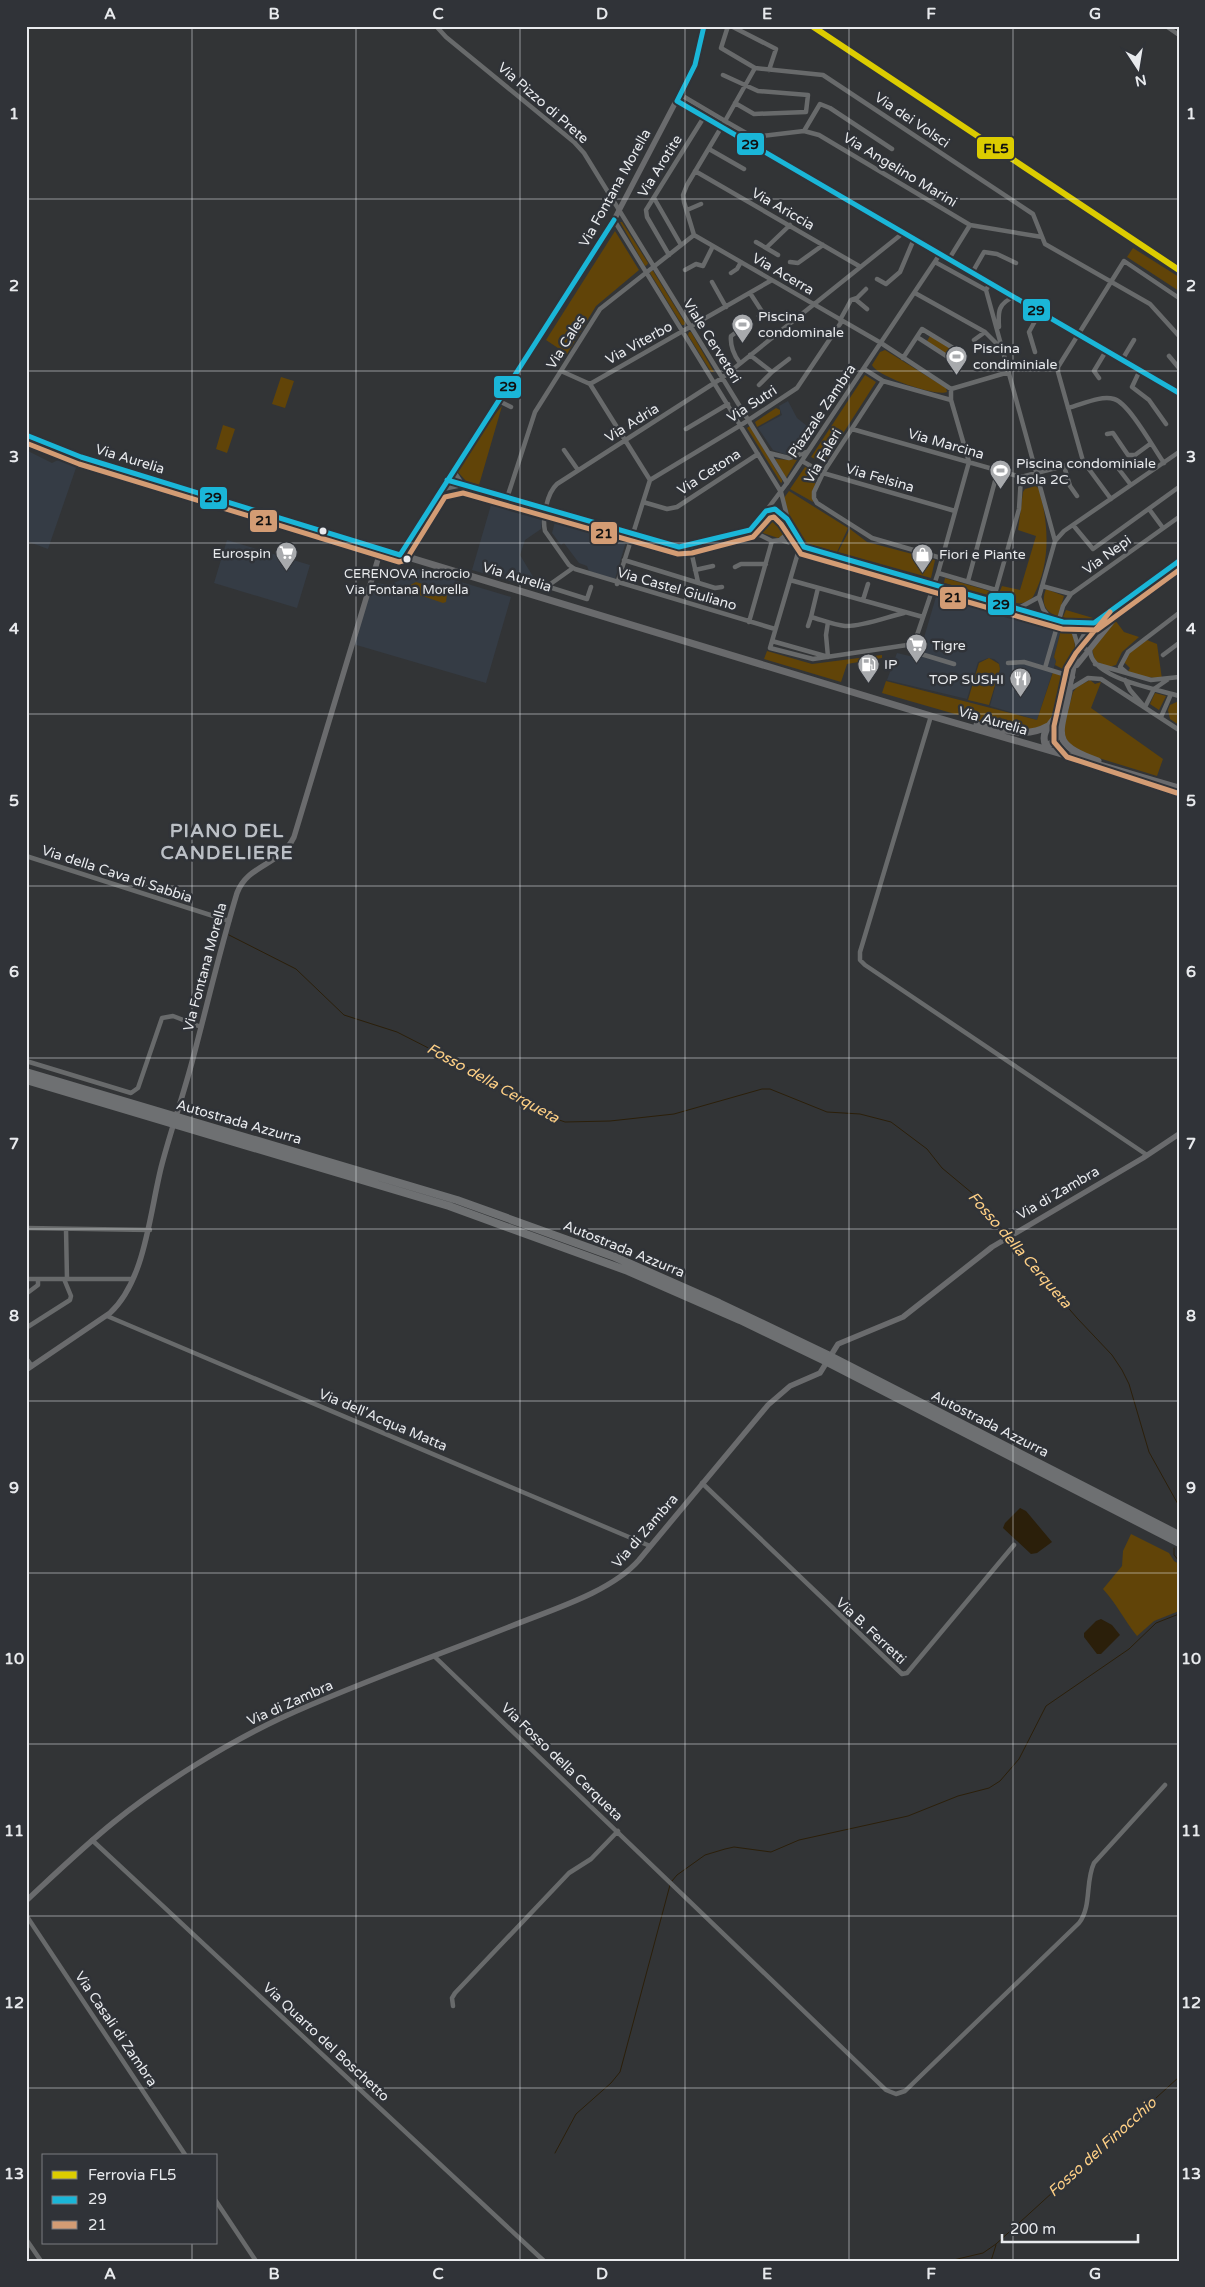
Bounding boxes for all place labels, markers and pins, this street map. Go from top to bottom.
place label: Piscina condominale [758,308,844,341]
sports icon: Piscina condominale [730,312,754,343]
place label: Piscina condiminiale [973,340,1057,373]
sports icon: Piscina condiminiale [945,344,969,375]
place label: Piscina condominiale Isola 2C [1016,455,1156,488]
sports icon: Piscina condominiale Isola 2C [988,459,1012,490]
unlabelled marker [318,526,328,536]
supermarket icon: Eurospin [275,541,299,572]
shop icon: Fiori e Piante [911,542,935,573]
place label: Eurospin [212,545,271,562]
place label: Fiori e Piante [939,546,1026,563]
marker: CERENOVA incrocio Via Fontana Morella [402,554,412,564]
place label: CERENOVA incrocio Via Fontana Morella [344,566,470,598]
supermarket icon: Tigre [904,633,928,664]
place label: Tigre [932,637,966,654]
fuel station icon: IP [856,652,880,683]
place label: IP [884,656,897,673]
restaurant icon: TOP SUSHI [1008,667,1032,698]
place label: TOP SUSHI [929,671,1004,688]

